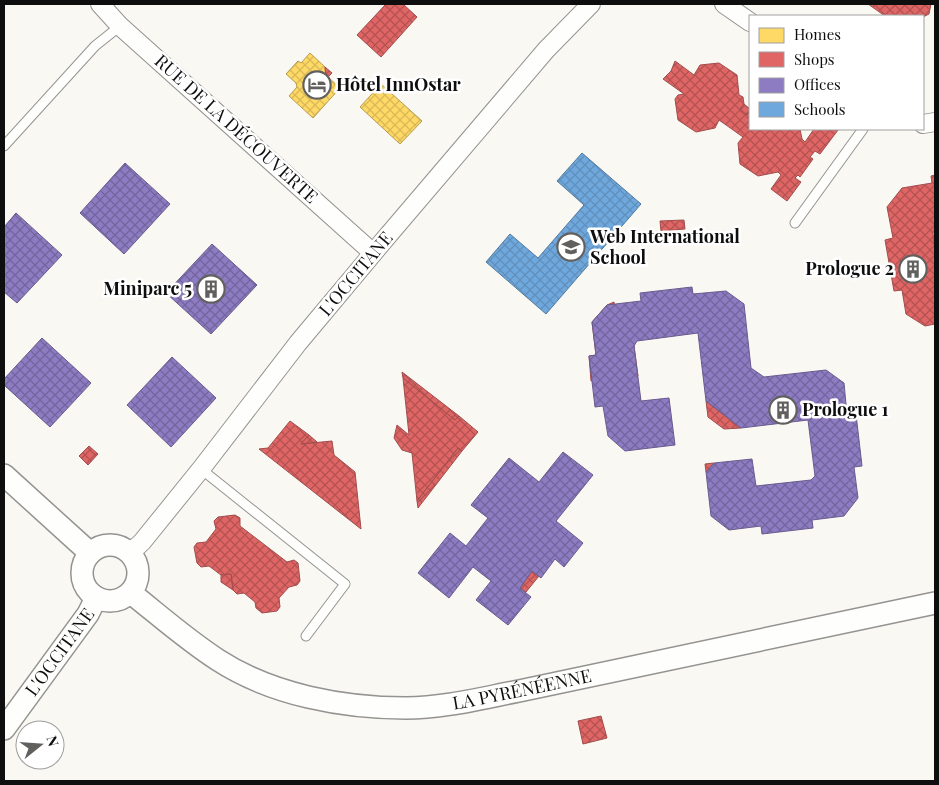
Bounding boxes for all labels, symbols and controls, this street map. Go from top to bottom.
legend [749,15,924,130]
text: Homes [794,24,841,44]
street label: RUE DE LA DÉCOUVERTE [150,49,323,208]
text: Shops [794,49,835,69]
hotel icon: Hôtel InnOstar [302,70,332,100]
place label: Hôtel InnOstar [336,72,461,96]
text: Offices [794,74,841,94]
text: Schools [794,99,846,119]
place label: Web International School [589,224,740,269]
street label: L'OCCITANE [313,226,398,321]
school or university icon: Web International School [556,232,586,262]
building icon: Prologue 2 [898,254,928,284]
place label: Prologue 2 [805,256,894,280]
building icon: Miniparc 5 [196,274,226,304]
place label: Miniparc 5 [103,276,192,300]
building icon: Prologue 1 [768,395,798,425]
place label: Prologue 1 [802,397,888,421]
street label: L'OCCITANE [19,603,99,700]
street label: LA PYRÉNÉENNE [451,663,593,715]
north arrow [15,720,65,770]
text: N [42,733,63,749]

